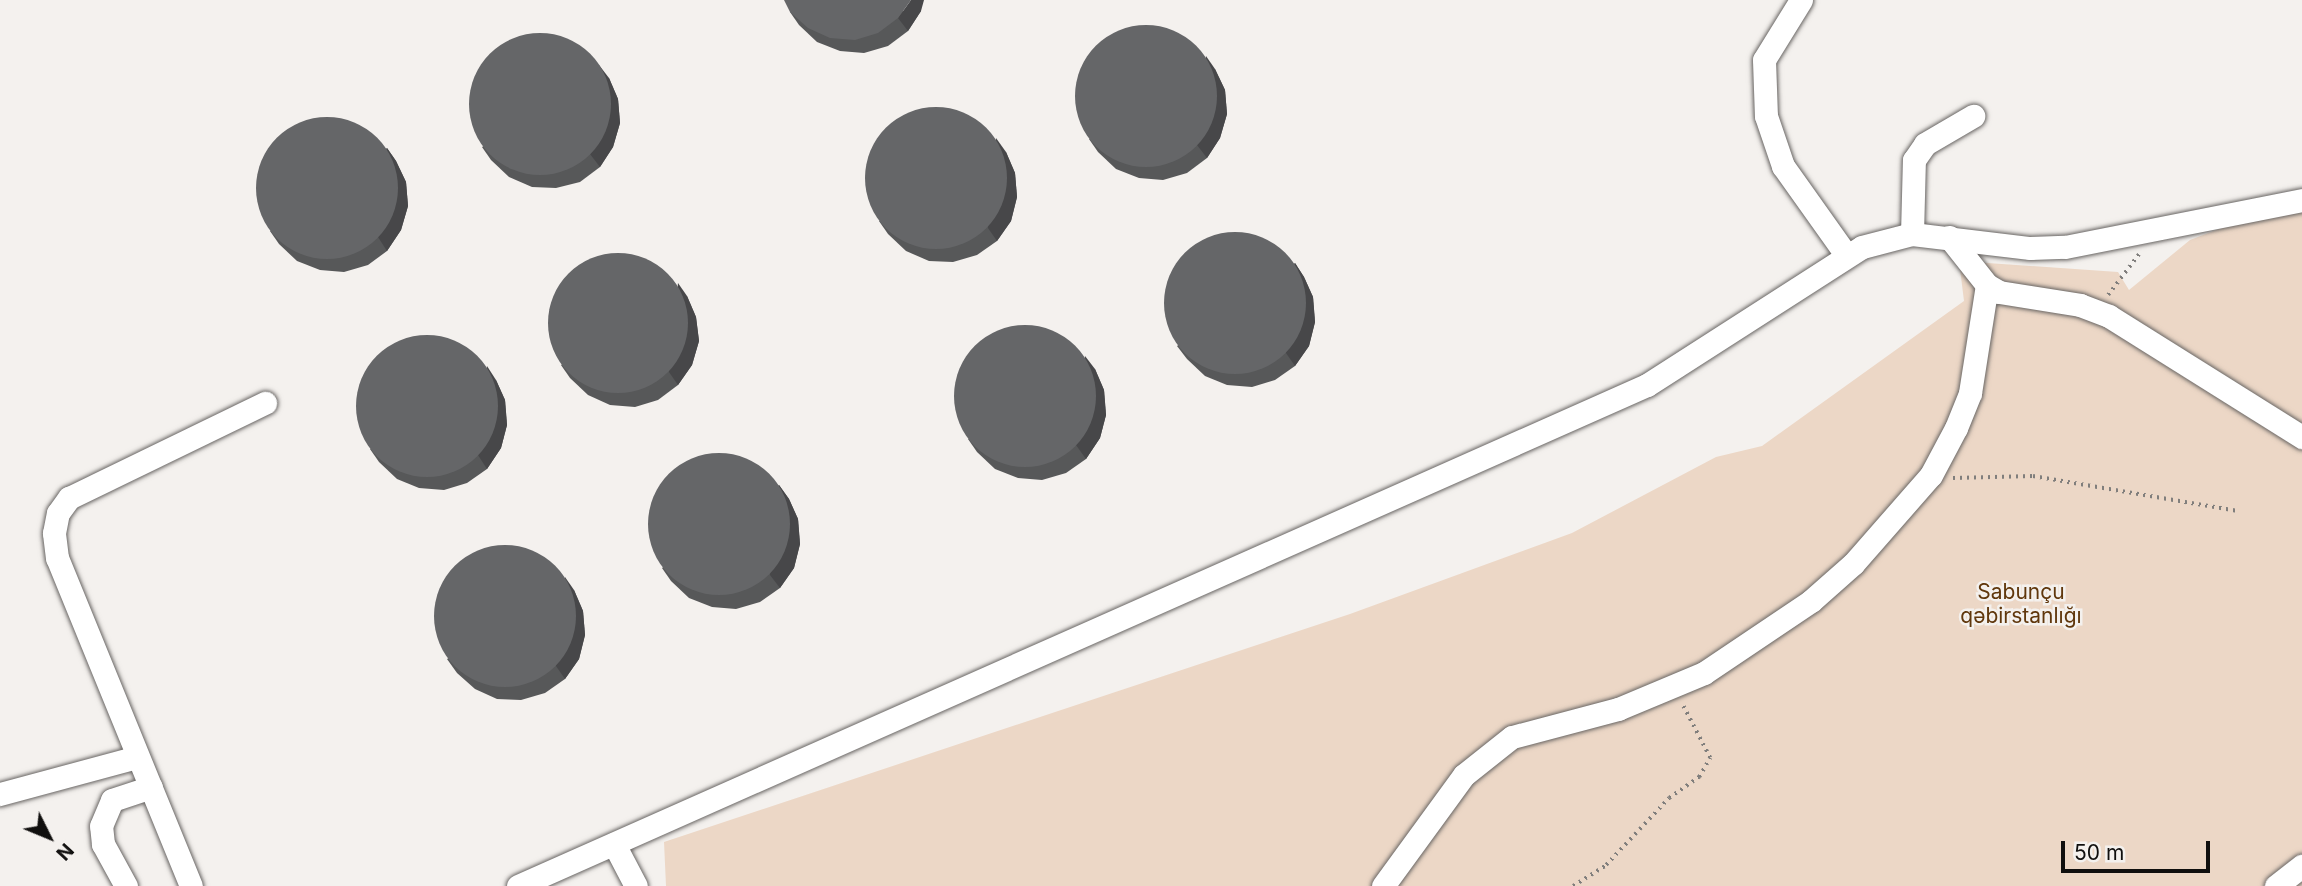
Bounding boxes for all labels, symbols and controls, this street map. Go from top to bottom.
park label: Sabunçu qəbirstanlığı [1960,579,2082,629]
north arrow [14,802,84,872]
scale bar [2064,826,2213,870]
text: N [51,839,78,865]
text: 50 m [2074,840,2124,865]

